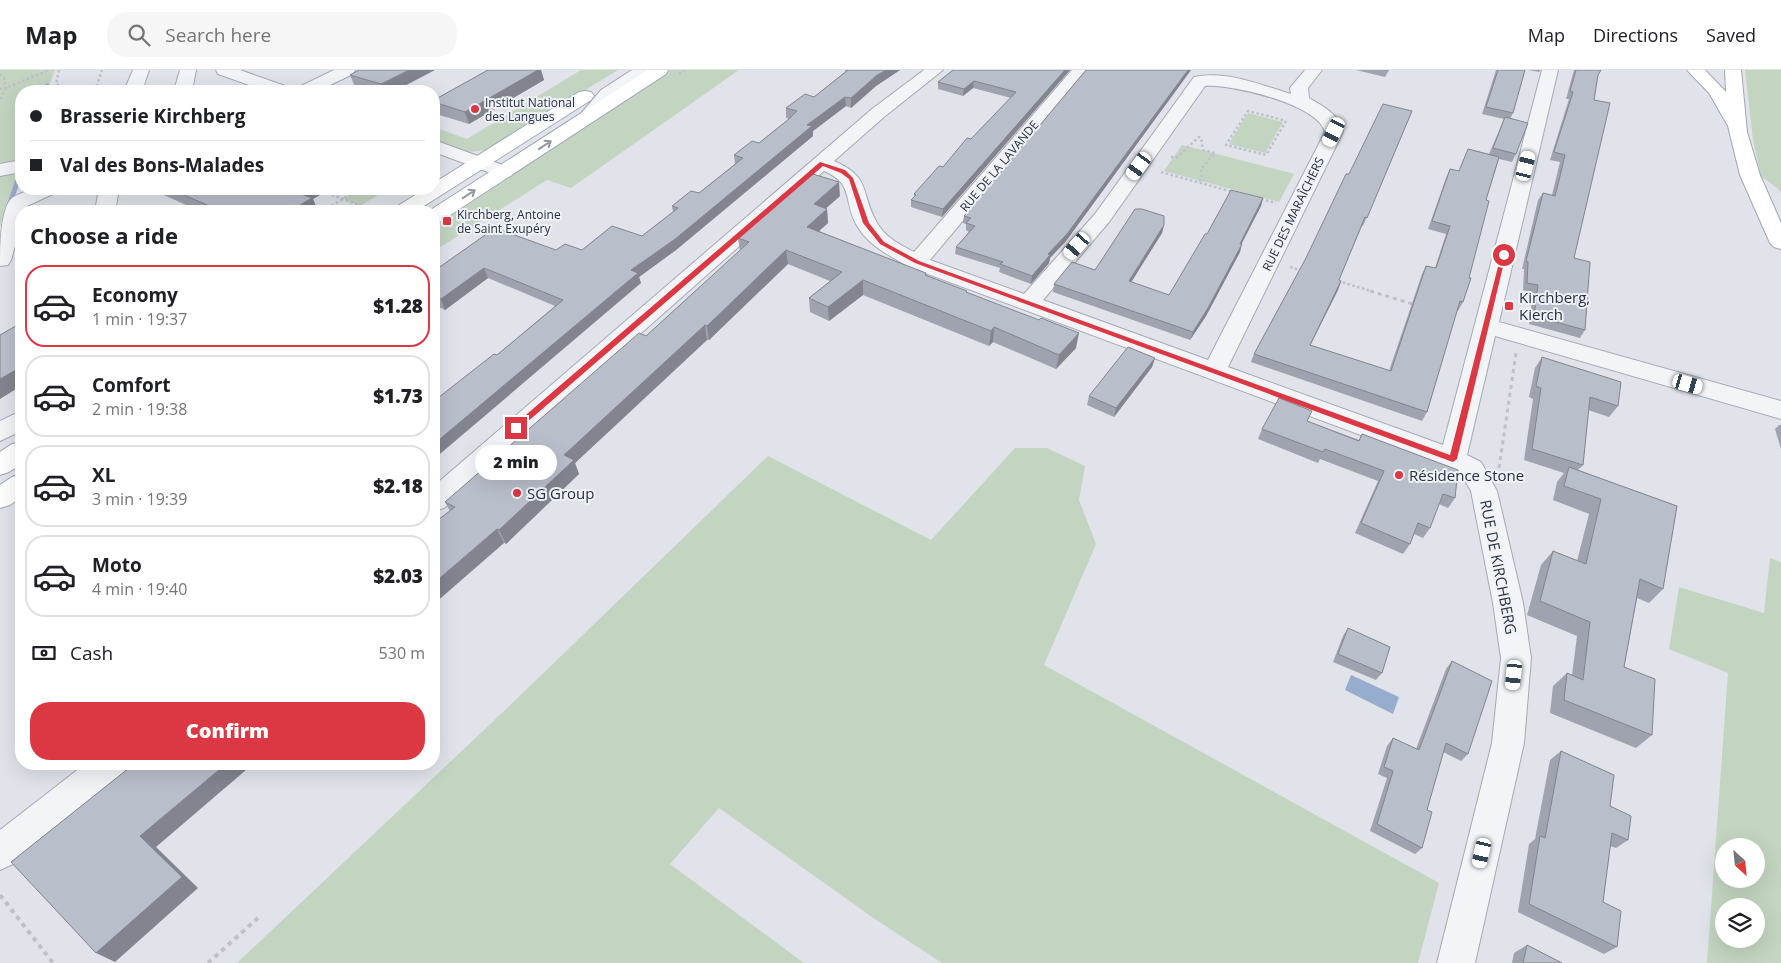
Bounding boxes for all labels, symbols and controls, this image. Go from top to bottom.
search box [107,12,457,57]
text: Map [25,18,77,51]
icon: search [125,21,153,49]
text: Search here [165,22,271,48]
text: Map [1528,23,1565,47]
text: Directions [1593,23,1678,47]
text: Saved [1706,23,1756,47]
place label: Institut National des Langues [485,94,575,125]
text: Brasserie Kirchberg [60,103,245,129]
marker: Institut National des Langues [469,103,481,115]
car [1320,115,1347,149]
street label: RUE DE LA LAVANDE [956,117,1042,215]
one-way arrow [537,140,551,150]
car [1124,149,1153,183]
car [1515,150,1536,182]
text: Val des Bons-Malades [60,152,264,178]
street label: RUE DES MARAÎCHERS [1258,154,1328,274]
one-way arrow [461,189,475,199]
place label: Kirchberg, Antoine de Saint Exupéry [457,206,561,237]
marker: Kirchberg, Antoine de Saint Exupéry [441,215,453,227]
text: Choose a ride [30,220,178,250]
car [1061,230,1092,262]
route start [1493,244,1515,266]
text: Economy [92,282,178,308]
icon: car [32,284,77,329]
place label: Kirchberg, Kierch [1519,287,1590,324]
text: $1.28 [373,293,423,319]
marker: Kirchberg, Kierch [1503,300,1515,312]
text: 1 min · 19:37 [92,308,187,330]
text: Comfort [92,372,171,398]
car [1671,373,1704,395]
icon: car [32,374,77,419]
text: $1.73 [373,383,423,409]
text: 2 min · 19:38 [92,398,187,420]
route end [505,417,527,439]
callout: 2 min [475,446,557,480]
text: 2 min [493,451,539,473]
text: XL [92,462,115,488]
icon: car [32,464,77,509]
place label: Résidence Stone [1409,465,1524,485]
marker: Résidence Stone [1393,469,1405,481]
text: $2.18 [373,473,423,499]
place label: SG Group [527,483,594,503]
marker: SG Group [511,487,523,499]
text: 3 min · 19:39 [92,488,187,510]
street label: RUE DE KIRCHBERG [1476,498,1522,636]
text: Moto [92,552,142,578]
icon: car [32,554,77,599]
text: $2.03 [373,563,423,589]
text: 4 min · 19:40 [92,578,187,600]
icon: cash [30,639,58,667]
text: Cash [70,640,113,666]
text: 530 m [379,642,425,664]
car [1504,659,1523,691]
button: Confirm [30,702,425,760]
car [1471,837,1492,869]
north arrow [1715,838,1765,888]
map controls [1715,838,1765,948]
button: layers [1715,898,1765,948]

